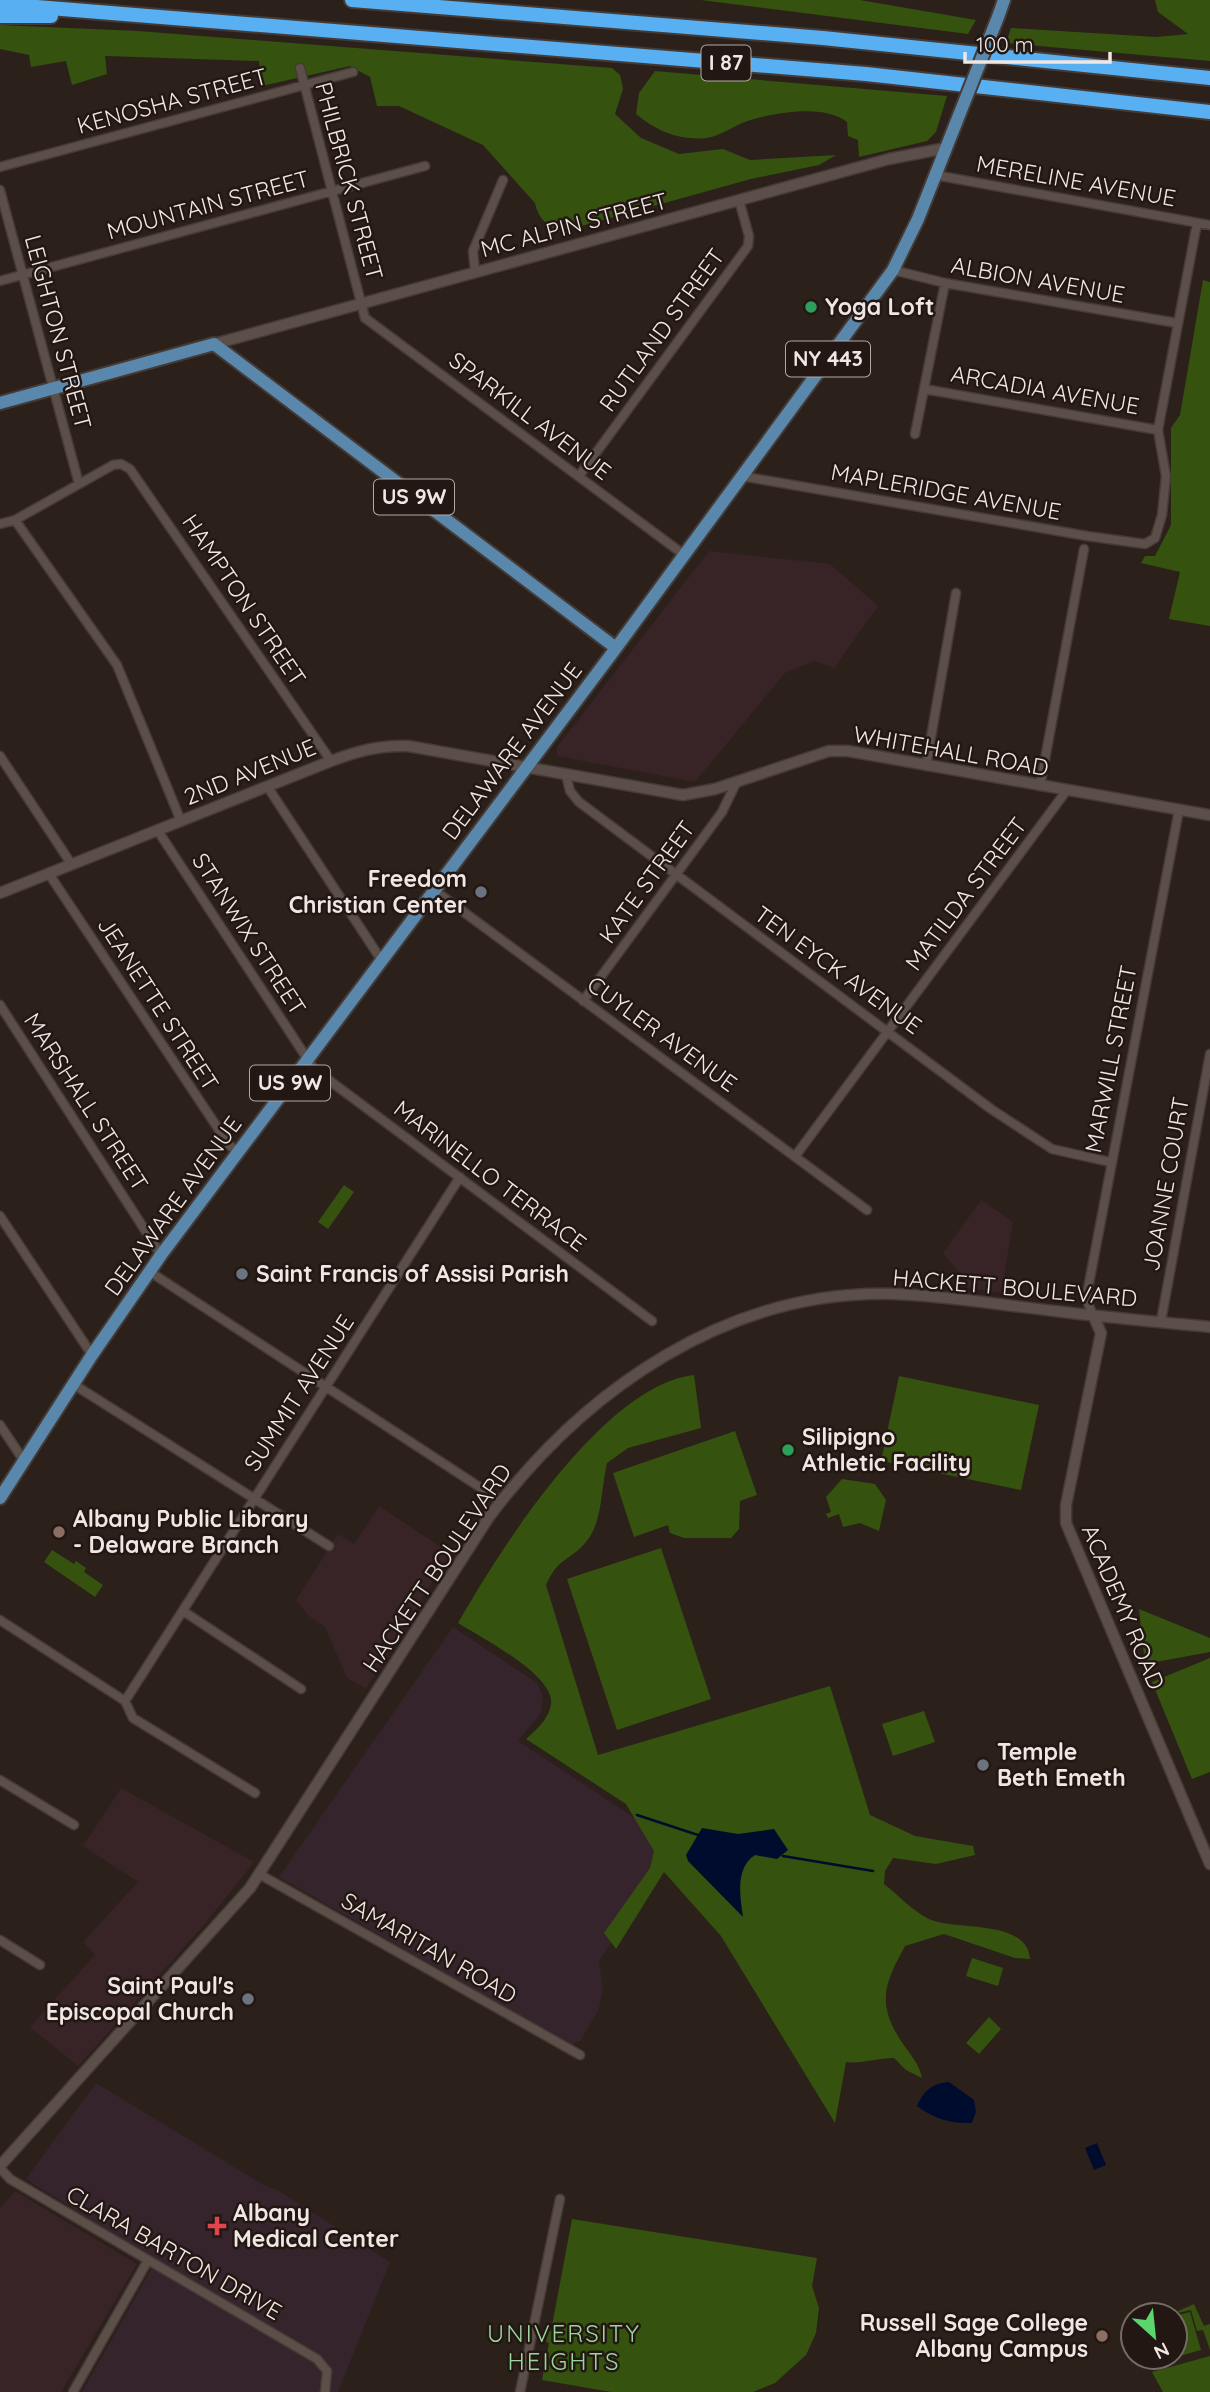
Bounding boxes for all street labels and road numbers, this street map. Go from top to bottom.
road number: I 87 [702,46,750,80]
street label: KENOSHA STREET [74,61,270,140]
street label: PHILBRICK STREET [309,79,390,283]
street label: MERELINE AVENUE [974,149,1178,212]
street label: MOUNTAIN STREET [103,164,312,245]
street label: MC ALPIN STREET [477,186,671,263]
street label: LEIGHTON STREET [19,232,98,432]
street label: RUTLAND STREET [593,242,731,417]
street label: ALBION AVENUE [949,250,1127,309]
road number: NY 443 [786,342,870,376]
street label: SPARKILL AVENUE [444,345,617,486]
street label: ARCADIA AVENUE [949,359,1142,420]
street label: MAPLERIDGE AVENUE [829,457,1063,526]
road number: US 9W [374,480,454,514]
street label: HAMPTON STREET [176,509,313,691]
street label: DELAWARE AVENUE [435,656,588,845]
street label: WHITEHALL ROAD [851,719,1051,782]
street label: 2ND AVENUE [180,732,320,811]
street label: MATILDA STREET [899,811,1033,976]
street label: KATE STREET [592,815,701,949]
street label: STANWIX STREET [186,847,313,1020]
street label: TEN EYCK AVENUE [749,899,928,1040]
street label: JEANETTE STREET [92,912,225,1096]
street label: MARWILL STREET [1078,963,1143,1155]
street label: CUYLER AVENUE [582,969,743,1098]
street label: MARSHALL STREET [18,1007,155,1196]
road number: US 9W [250,1066,330,1100]
street label: MARINELLO TERRACE [388,1094,592,1257]
street label: JOANNE COURT [1136,1094,1195,1273]
street label: DELAWARE AVENUE [98,1110,247,1301]
street label: HACKETT BOULEVARD [892,1262,1139,1313]
street label: SUMMIT AVENUE [237,1309,360,1476]
street label: HACKETT BOULEVARD [356,1458,517,1678]
street label: ACADEMY ROAD [1076,1520,1171,1694]
street label: SAMARITAN ROAD [336,1886,522,2010]
street label: CLARA BARTON DRIVE [61,2179,287,2326]

